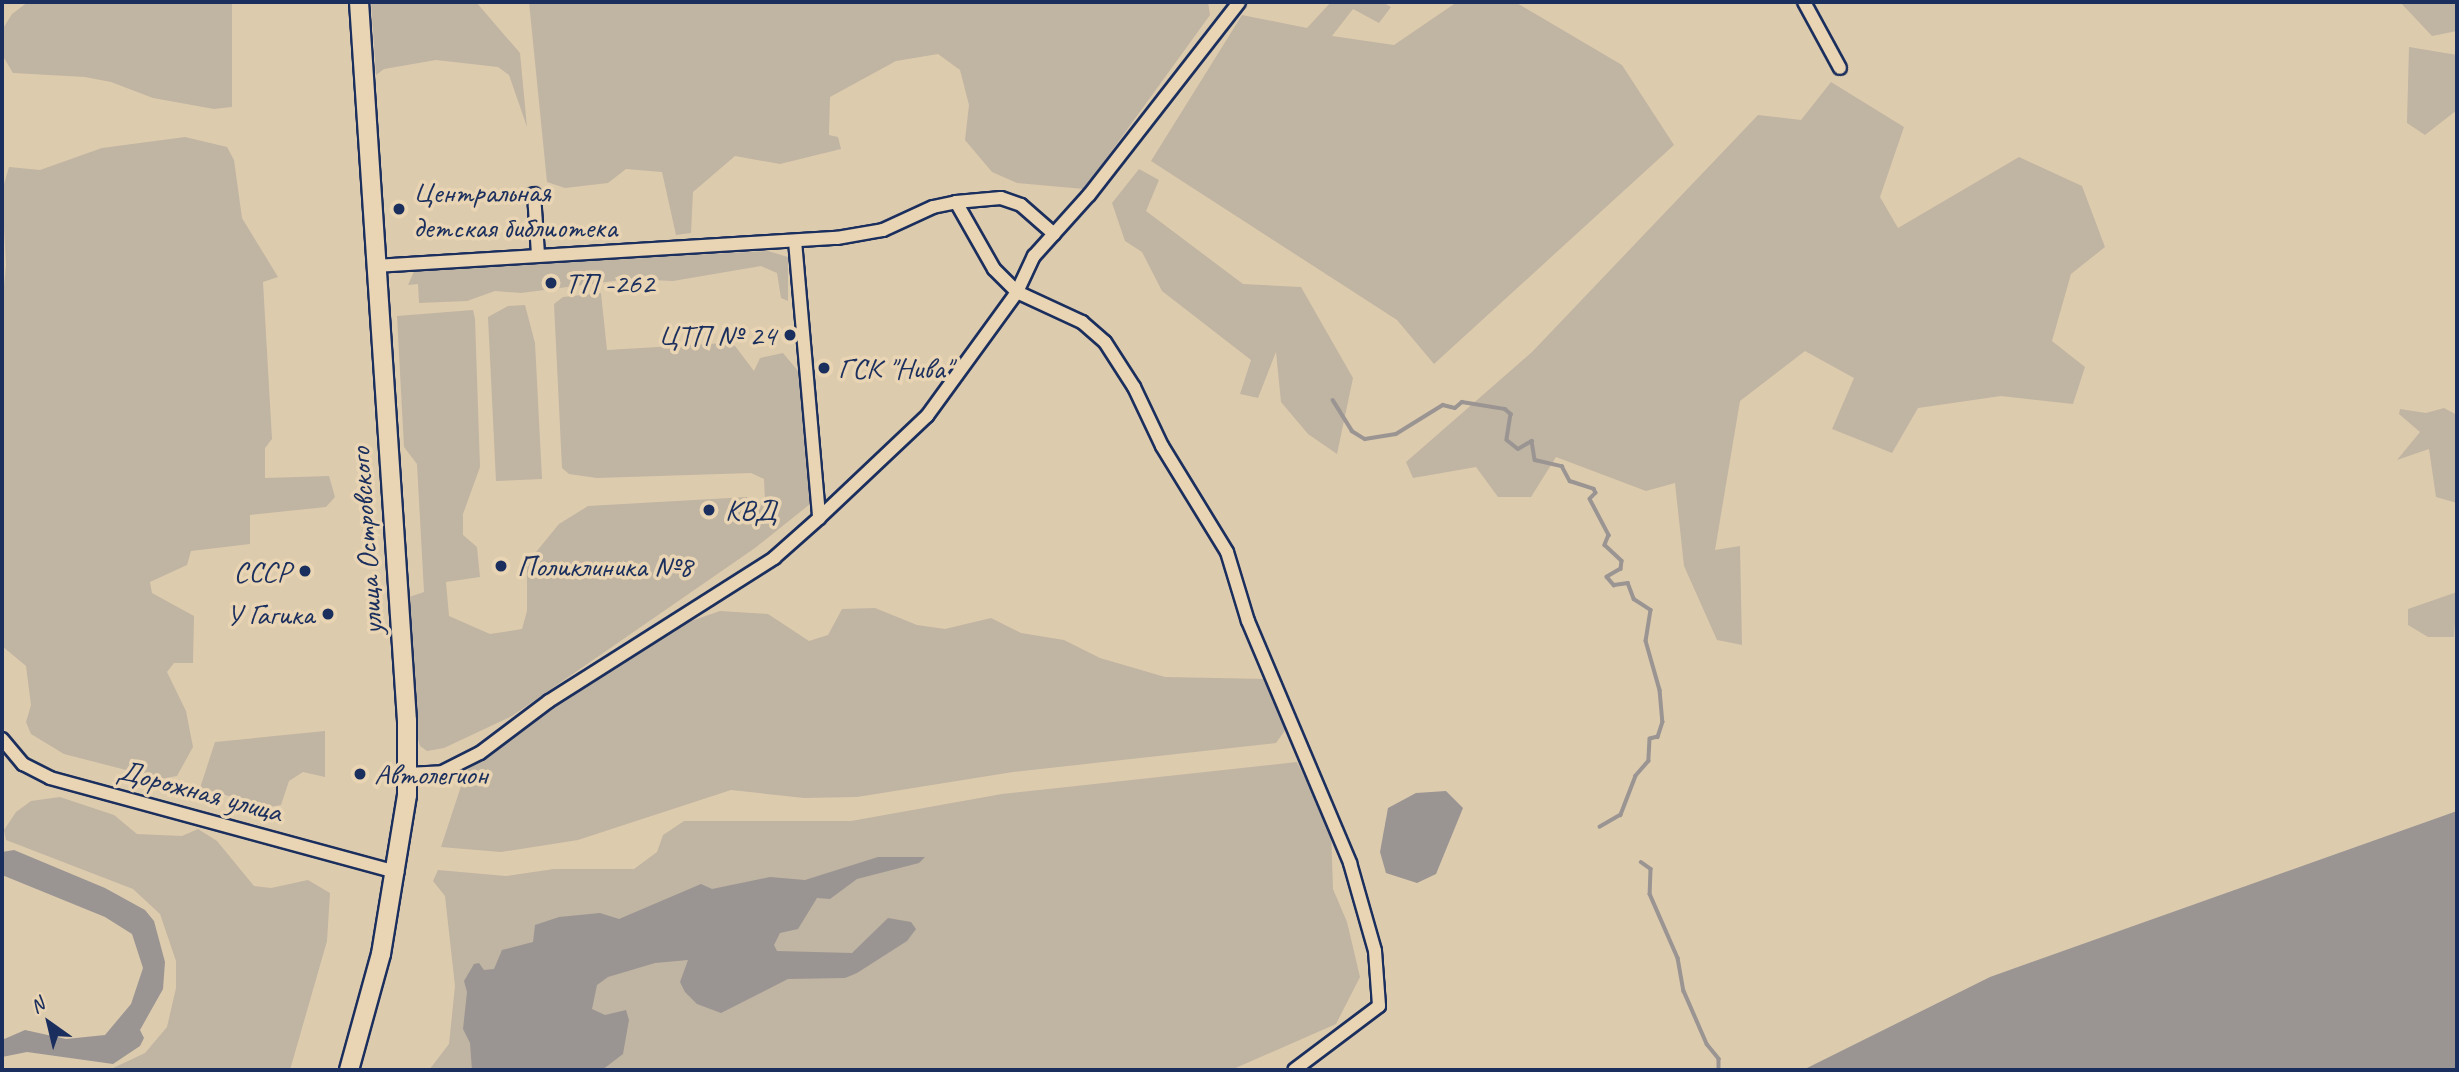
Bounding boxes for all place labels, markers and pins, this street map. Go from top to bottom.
place label: Центральная детская библиотека [413,174,614,244]
marker: Центральная детская библиотека [391,201,407,217]
place label: ТП -262 [565,265,654,301]
marker: ТП -262 [543,275,559,291]
place label: ЦТП № 24 [658,317,776,353]
marker: ЦТП № 24 [782,327,798,343]
place label: ГСК "Нива" [838,350,952,386]
marker: ГСК "Нива" [816,360,832,376]
place label: КВД [725,492,777,528]
marker: КВД [699,500,719,520]
place label: Поликлиника №8 [517,548,692,584]
place label: СССР [233,553,291,589]
marker: Поликлиника №8 [491,556,511,576]
marker: СССР [297,563,313,579]
place label: У Гагика [226,596,314,632]
marker: У Гагика [320,606,336,622]
place label: Автолегион [374,756,488,792]
marker: Автолегион [352,766,368,782]

